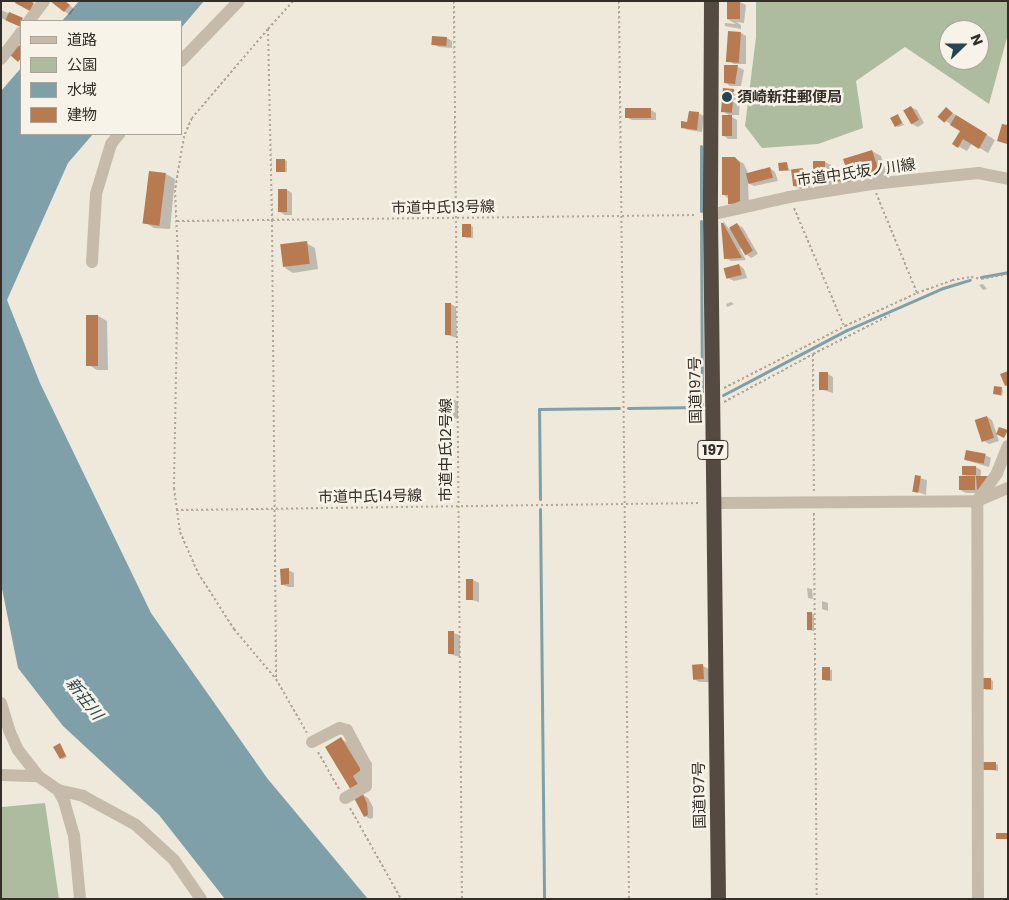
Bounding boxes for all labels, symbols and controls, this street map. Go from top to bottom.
legend [20,20,182,135]
north arrow [939,20,989,70]
text: 道路 [67,29,97,50]
text: N [966,31,988,48]
text: 公園 [67,54,97,75]
text: 水域 [67,79,97,100]
place label: 須崎新荘郵便局 [737,88,842,106]
marker: 須崎新荘郵便局 [721,91,733,103]
text: 建物 [67,104,97,125]
street label: 市道中氏坂ノ川線 [795,155,917,189]
street label: 市道中氏13号線 [391,197,495,217]
street label: 国道197号 [685,356,705,424]
street label: 市道中氏12号線 [437,398,455,502]
road number: 197 [697,438,729,462]
street label: 市道中氏14号線 [318,486,422,506]
water label: 新荘川 [62,674,106,724]
street label: 国道197号 [689,761,709,829]

